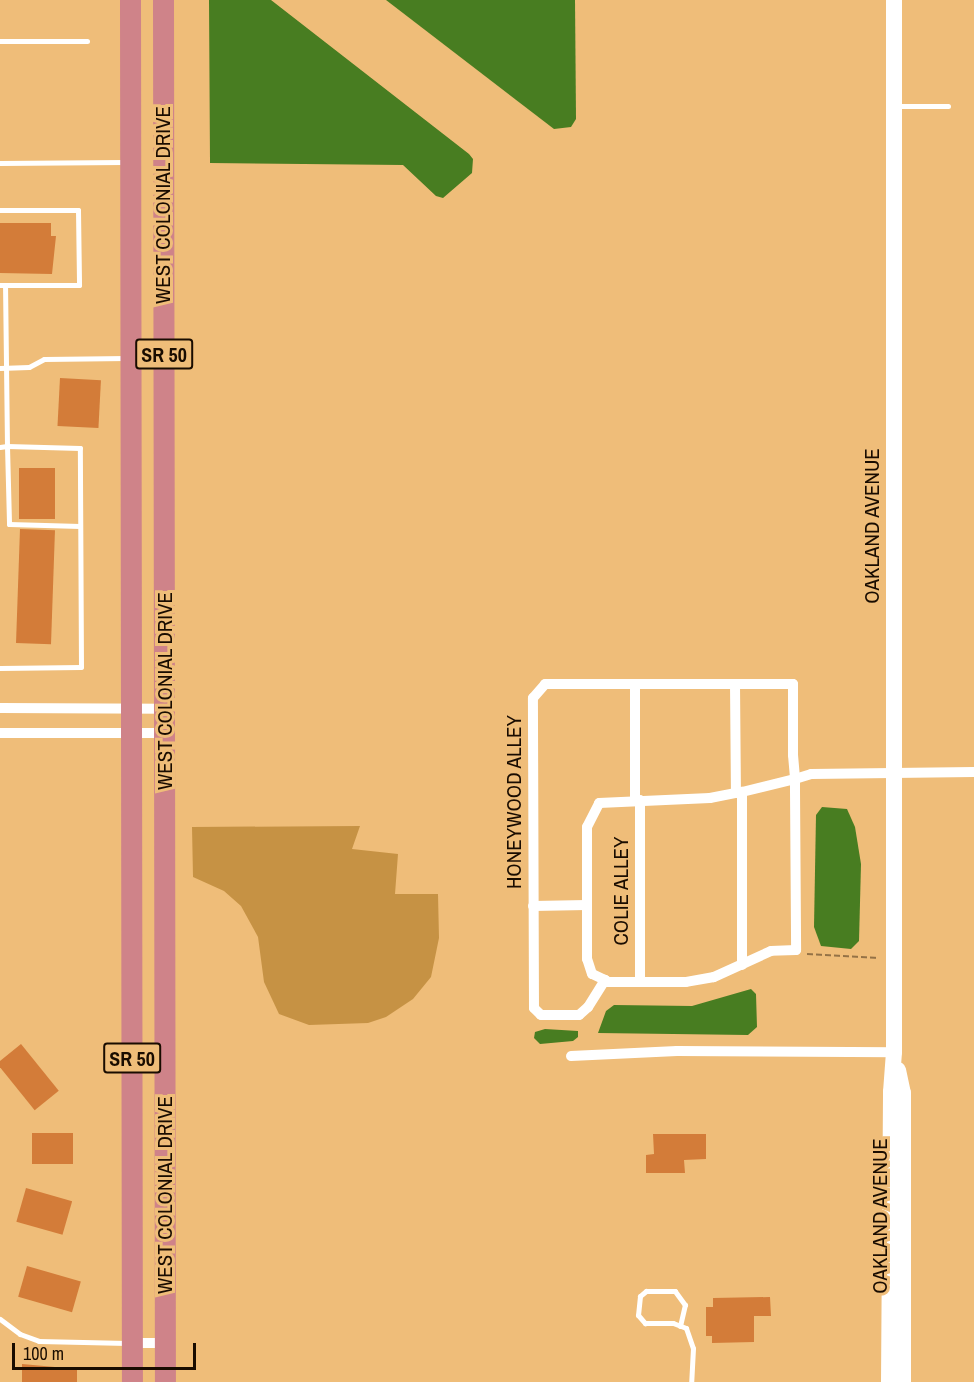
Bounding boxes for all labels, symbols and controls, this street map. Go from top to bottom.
street label: WEST COLONIAL DRIVE [150,105,176,305]
road number: SR 50 [134,337,194,371]
street label: OAKLAND AVENUE [859,448,885,604]
street label: WEST COLONIAL DRIVE [152,591,178,791]
street label: HONEYWOOD ALLEY [501,714,527,890]
street label: COLIE ALLEY [608,836,634,946]
road number: SR 50 [102,1041,162,1075]
street label: WEST COLONIAL DRIVE [152,1095,178,1295]
street label: OAKLAND AVENUE [867,1138,893,1294]
scale bar [15,1331,200,1369]
text: 100 m [23,1341,64,1366]

